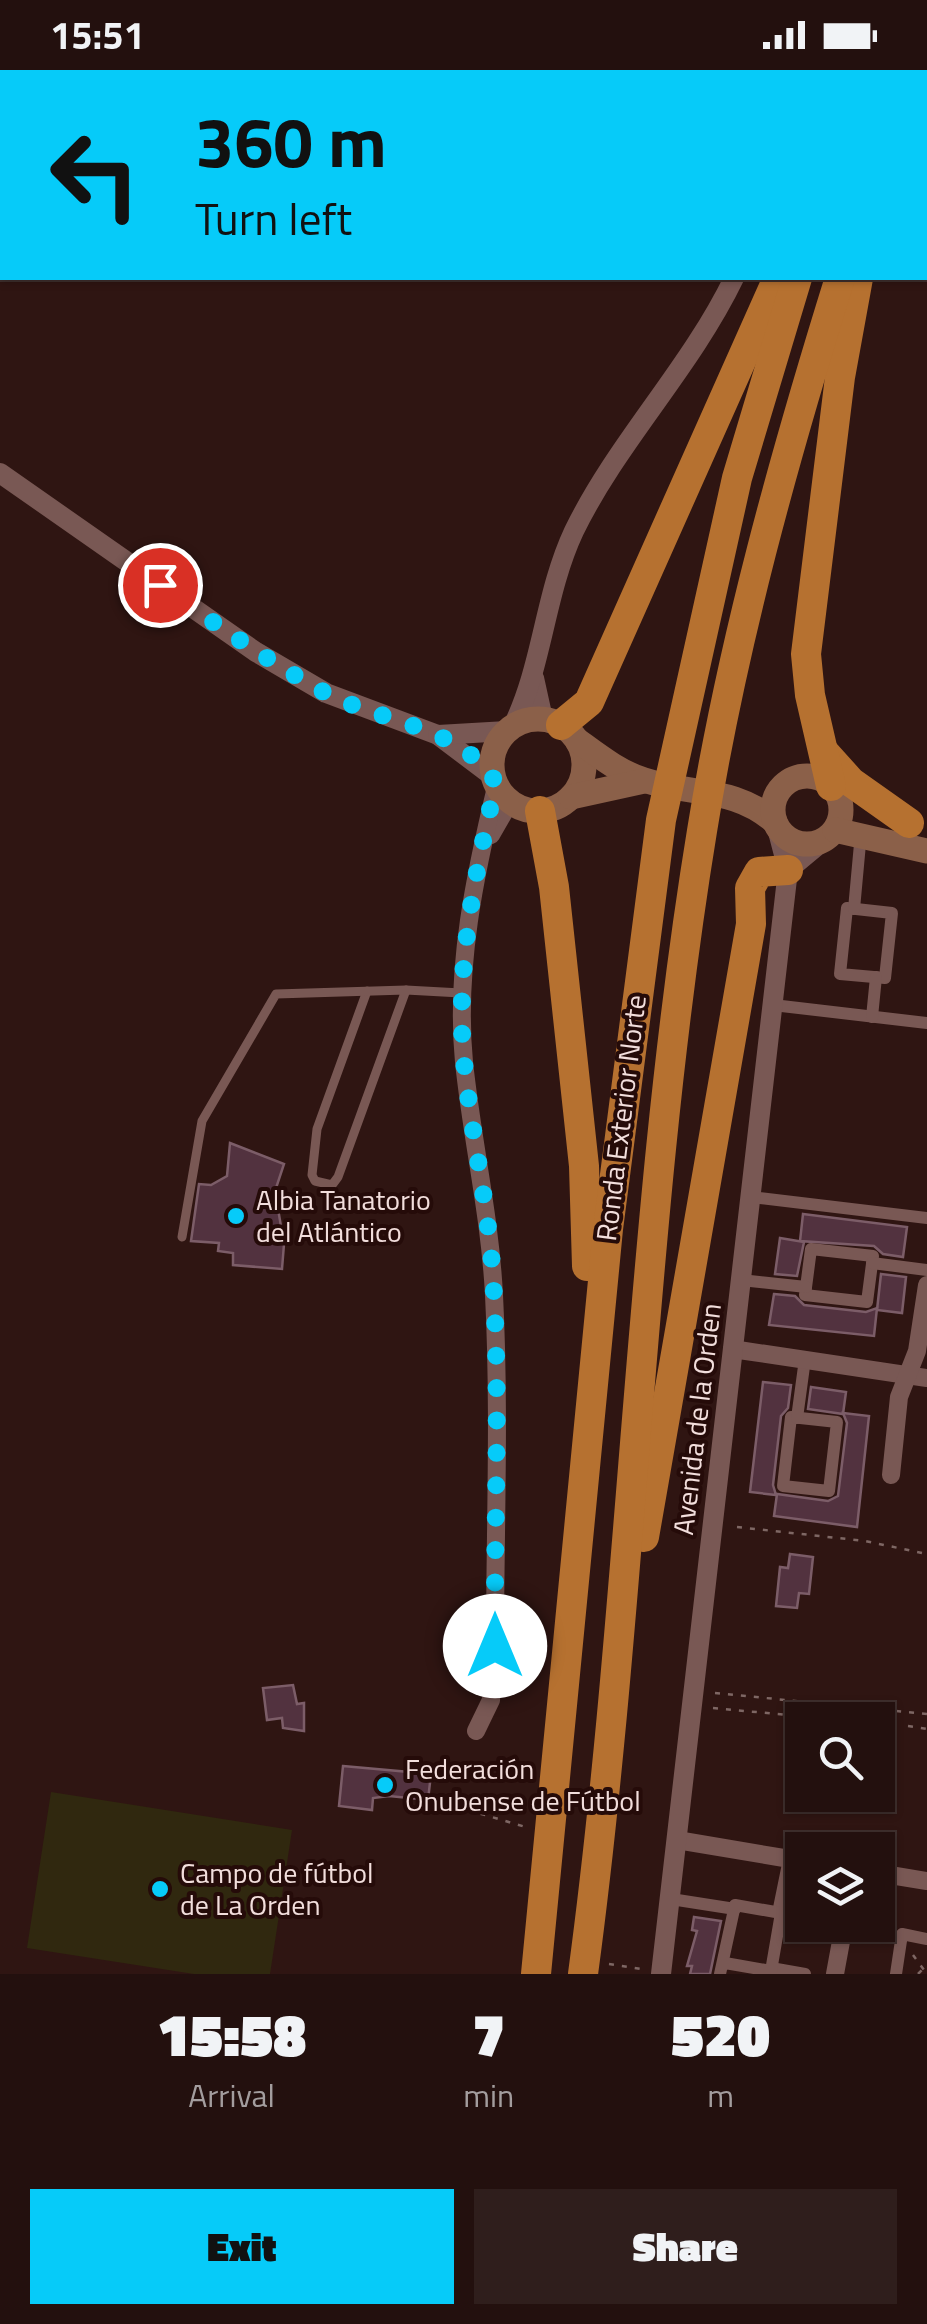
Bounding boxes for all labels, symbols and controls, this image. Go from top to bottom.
text: 15:51 [50,6,145,64]
text: 360 m [195,88,387,194]
icon: left [30,110,160,240]
text: Turn left [195,184,352,252]
pin [118,543,203,628]
icon: arrive [133,558,188,613]
street label: Ronda Exterior Norte [584,992,657,1243]
place label: Albia Tanatorio del Atlántico [256,1178,431,1253]
marker: Albia Tanatorio del Atlántico [225,1205,247,1227]
street label: Avenida de la Orden [661,1301,732,1537]
position arrow [443,1594,547,1698]
map controls [785,1702,895,1942]
button: search [785,1702,895,1812]
place label: Federación Onubense de Fútbol [405,1747,641,1822]
marker: Federación Onubense de Fútbol [374,1774,396,1796]
button: layers [785,1832,895,1942]
place label: Campo de fútbol de La Orden [180,1851,373,1926]
marker: Campo de fútbol de La Orden [149,1878,171,1900]
text: 15:58 [157,1988,306,2079]
text: 7 [472,1988,505,2079]
text: 520 [671,1988,770,2079]
text: Arrival [188,2071,275,2119]
text: min [463,2071,514,2119]
text: m [707,2071,734,2119]
button: Exit [30,2189,454,2304]
button: Share [474,2189,897,2304]

